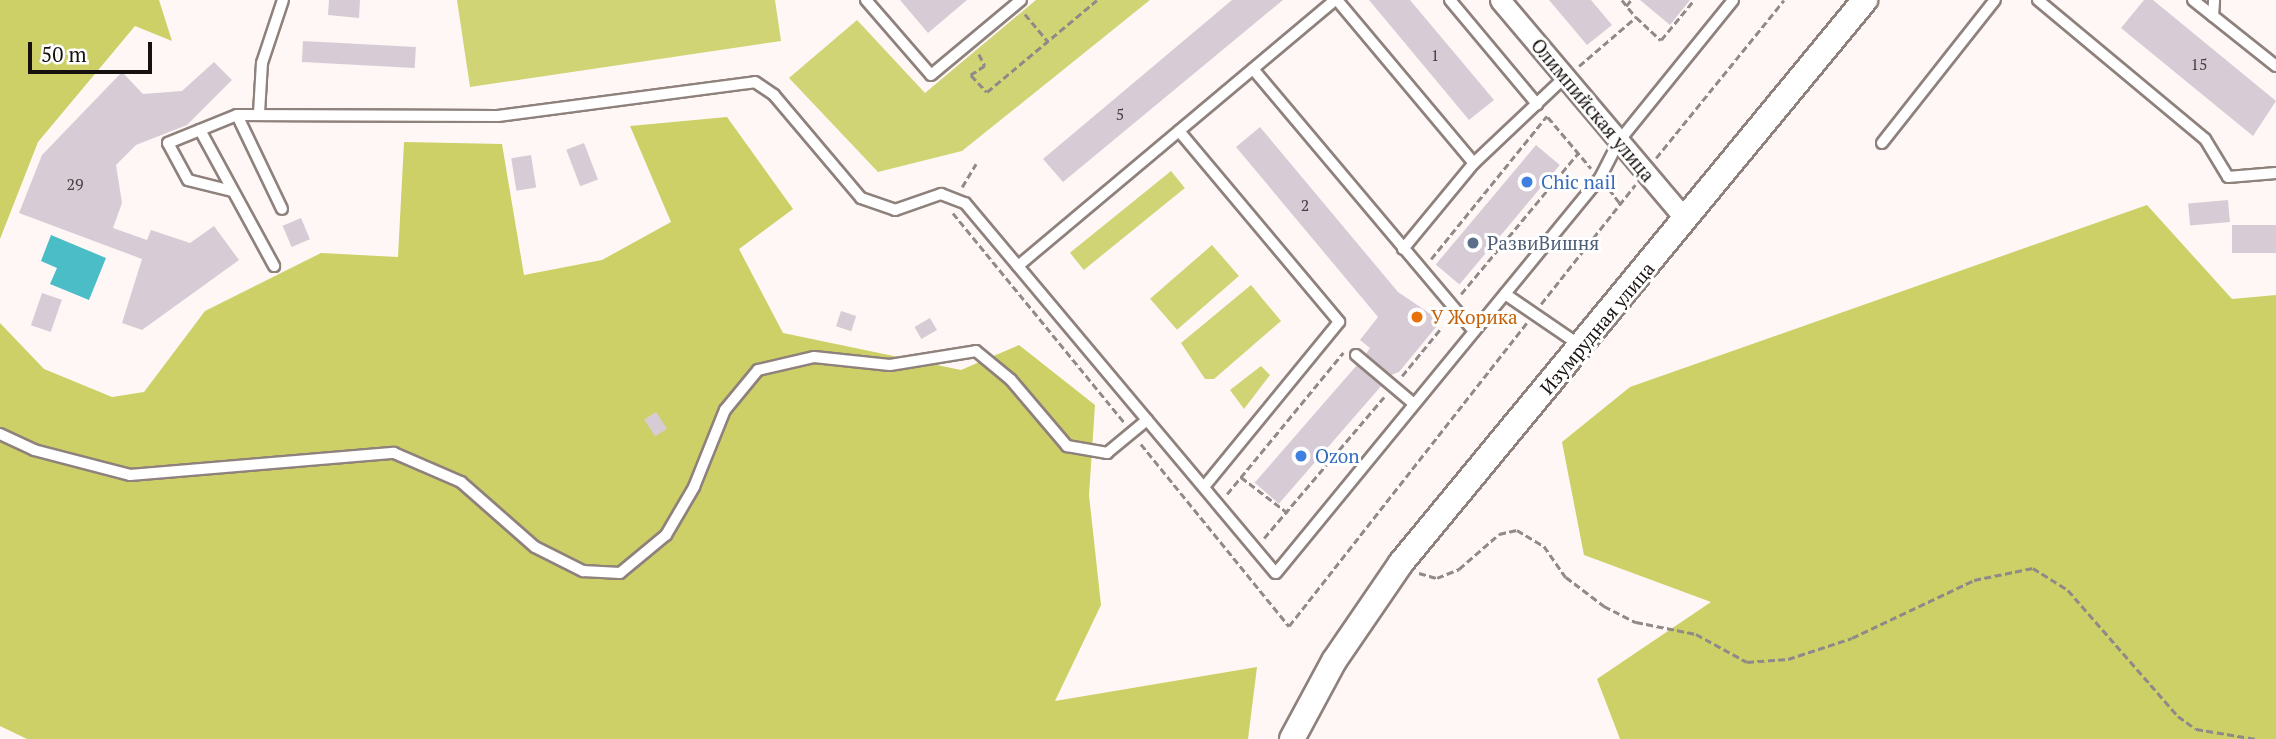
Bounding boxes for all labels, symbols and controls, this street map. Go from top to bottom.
scale bar [32,28,156,72]
street label: Олимпийская улица [1526,34,1660,186]
text: 50 m [41,40,87,68]
house number: 1 [1431,45,1439,65]
house number: 15 [2190,54,2208,74]
house number: 5 [1116,104,1124,124]
place label: Chic nail [1541,171,1616,193]
house number: 29 [66,174,84,194]
marker: Chic nail [1519,174,1535,190]
house number: 2 [1301,195,1309,215]
place label: РазвиВишня [1487,232,1599,254]
marker: РазвиВишня [1465,235,1481,251]
street label: Изумрудная улица [1535,257,1659,399]
place label: У Жорика [1431,306,1518,328]
marker: У Жорика [1409,309,1425,325]
place label: Ozon [1315,445,1360,467]
marker: Ozon [1293,448,1309,464]

